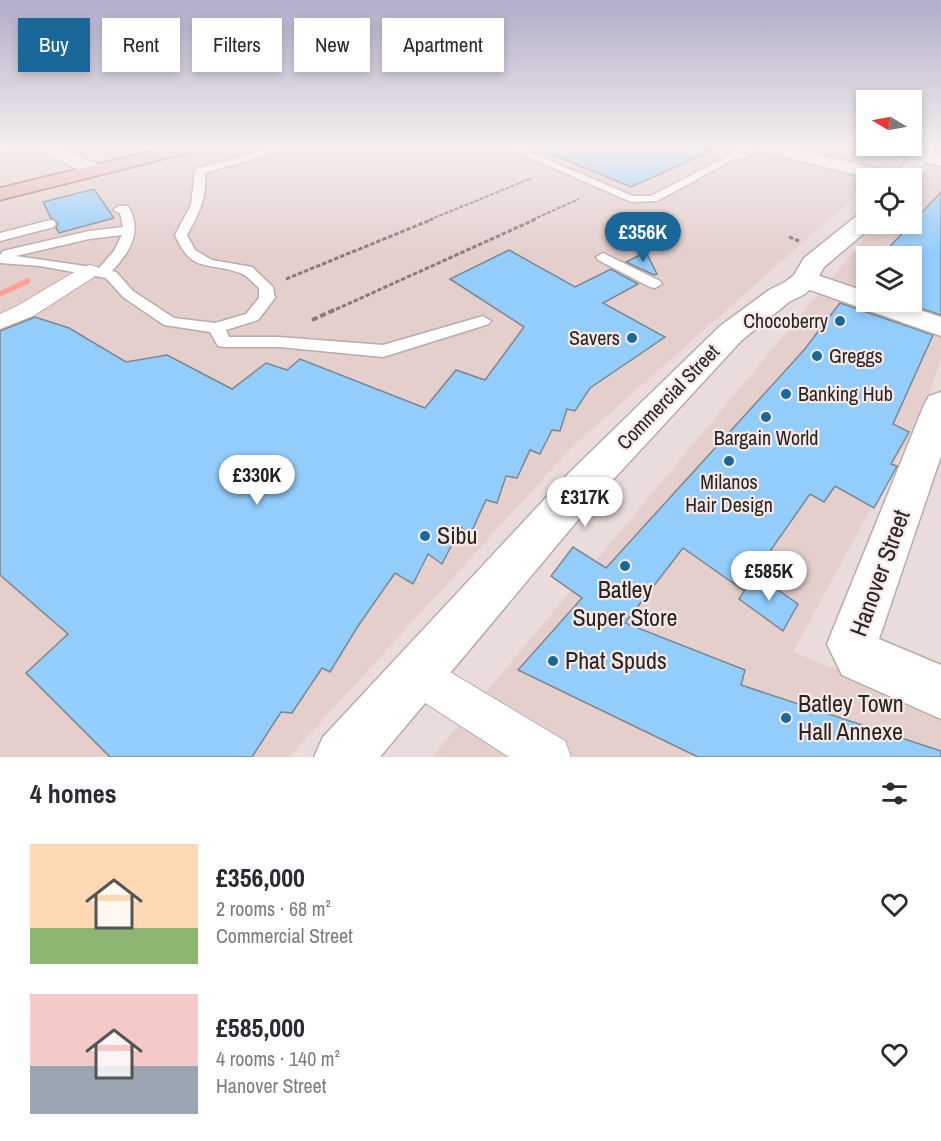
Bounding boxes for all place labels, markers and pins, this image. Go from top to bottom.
pin: £356K [601,212,685,263]
place label: Chocoberry [743,307,829,334]
marker: Chocoberry [833,314,847,328]
place label: Savers [569,324,620,351]
marker: Savers [625,331,639,345]
place label: Greggs [829,342,883,369]
marker: Greggs [810,349,824,363]
place label: Banking Hub [798,380,893,407]
marker: Banking Hub [779,387,793,401]
marker: Bargain World [759,410,773,424]
place label: Bargain World [714,424,818,451]
marker: Milanos Hair Design [722,454,736,468]
pin: £330K [215,455,299,506]
place label: Milanos Hair Design [685,468,773,518]
pin: £317K [543,477,627,528]
place label: Sibu [437,519,478,551]
marker: Sibu [418,529,432,543]
pin: £585K [727,551,811,602]
marker: Batley Super Store [618,559,632,573]
place label: Batley Super Store [572,573,678,633]
place label: Phat Spuds [565,644,667,676]
marker: Phat Spuds [546,654,560,668]
place label: Batley Town Hall Annexe [798,687,904,747]
marker: Batley Town Hall Annexe [779,711,793,725]

